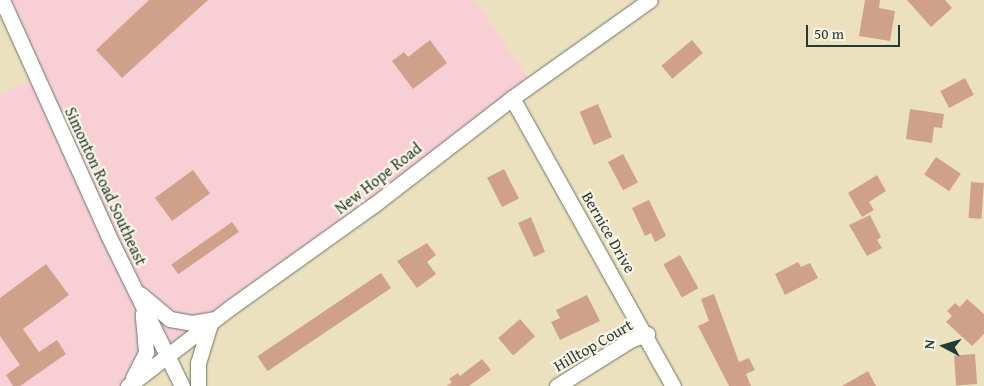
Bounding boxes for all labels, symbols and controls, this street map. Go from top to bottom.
scale bar [809,15,903,47]
text: 50 m [814,23,844,44]
street label: Simonton Road Southeast [61,104,151,268]
street label: New Hope Road [331,138,425,218]
street label: Bernice Drive [578,188,640,276]
street label: Hilltop Court [550,315,636,375]
north arrow [919,321,969,371]
text: N [919,339,940,350]

